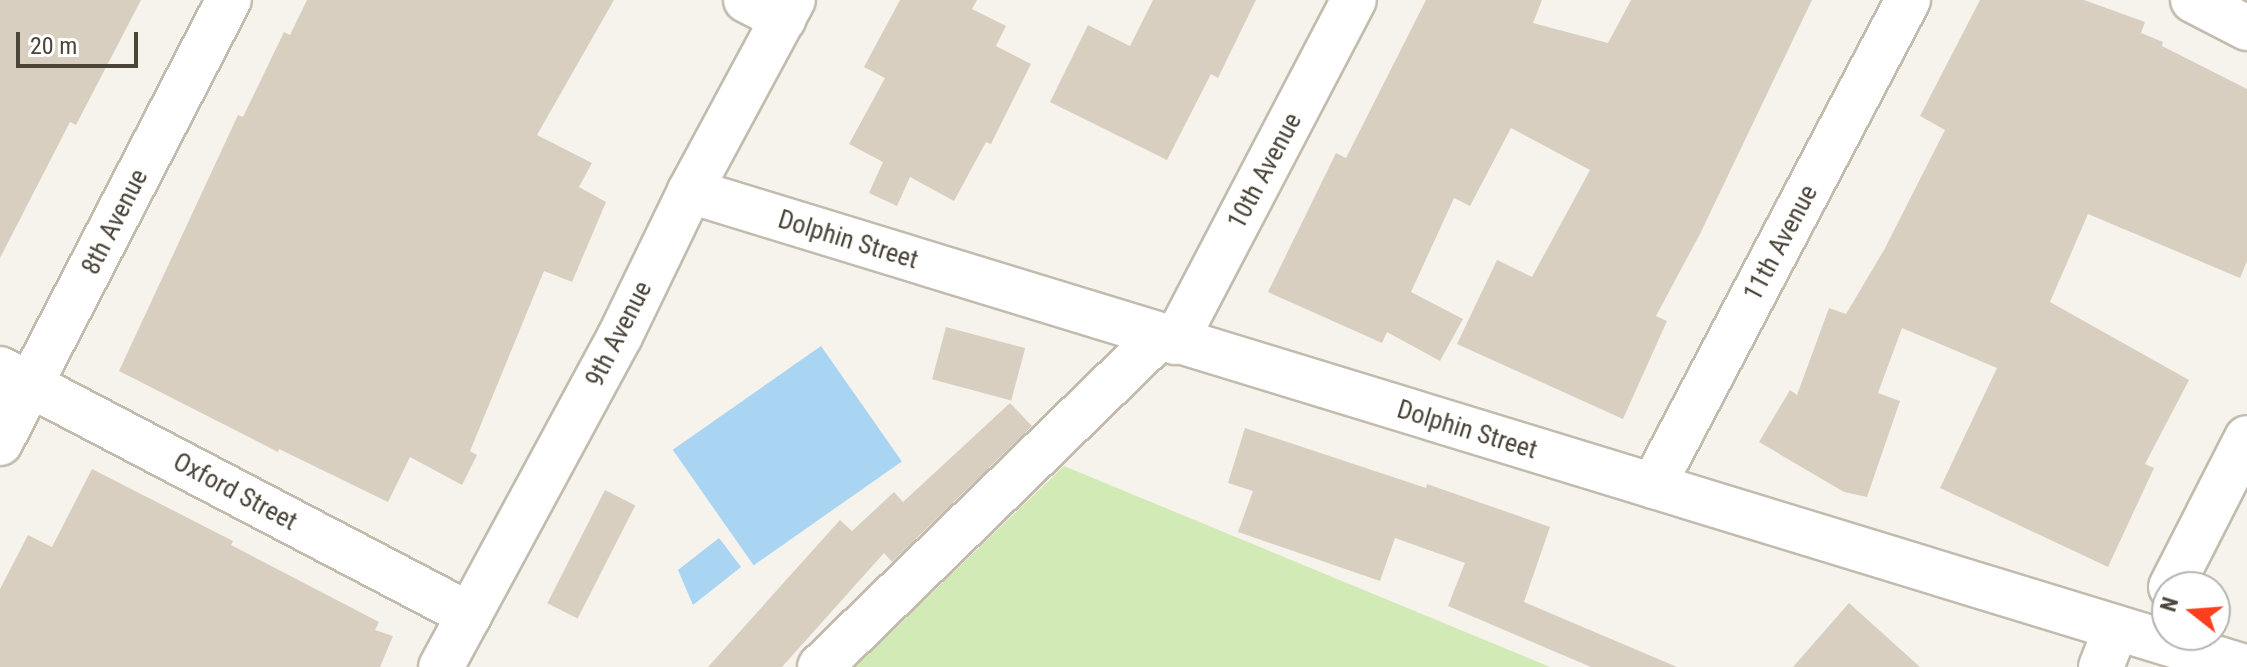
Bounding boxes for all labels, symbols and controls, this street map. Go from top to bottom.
scale bar [20,16,142,66]
text: 20 m [30,32,77,60]
street label: 10th Avenue [1221,108,1309,234]
street label: 8th Avenue [75,164,155,280]
street label: 11th Avenue [1737,180,1825,306]
street label: Dolphin Street [774,204,922,276]
street label: 9th Avenue [579,276,659,392]
street label: Dolphin Street [1393,394,1541,466]
street label: Oxford Street [168,446,302,538]
north arrow [2151,571,2231,651]
text: N [2156,594,2183,615]

